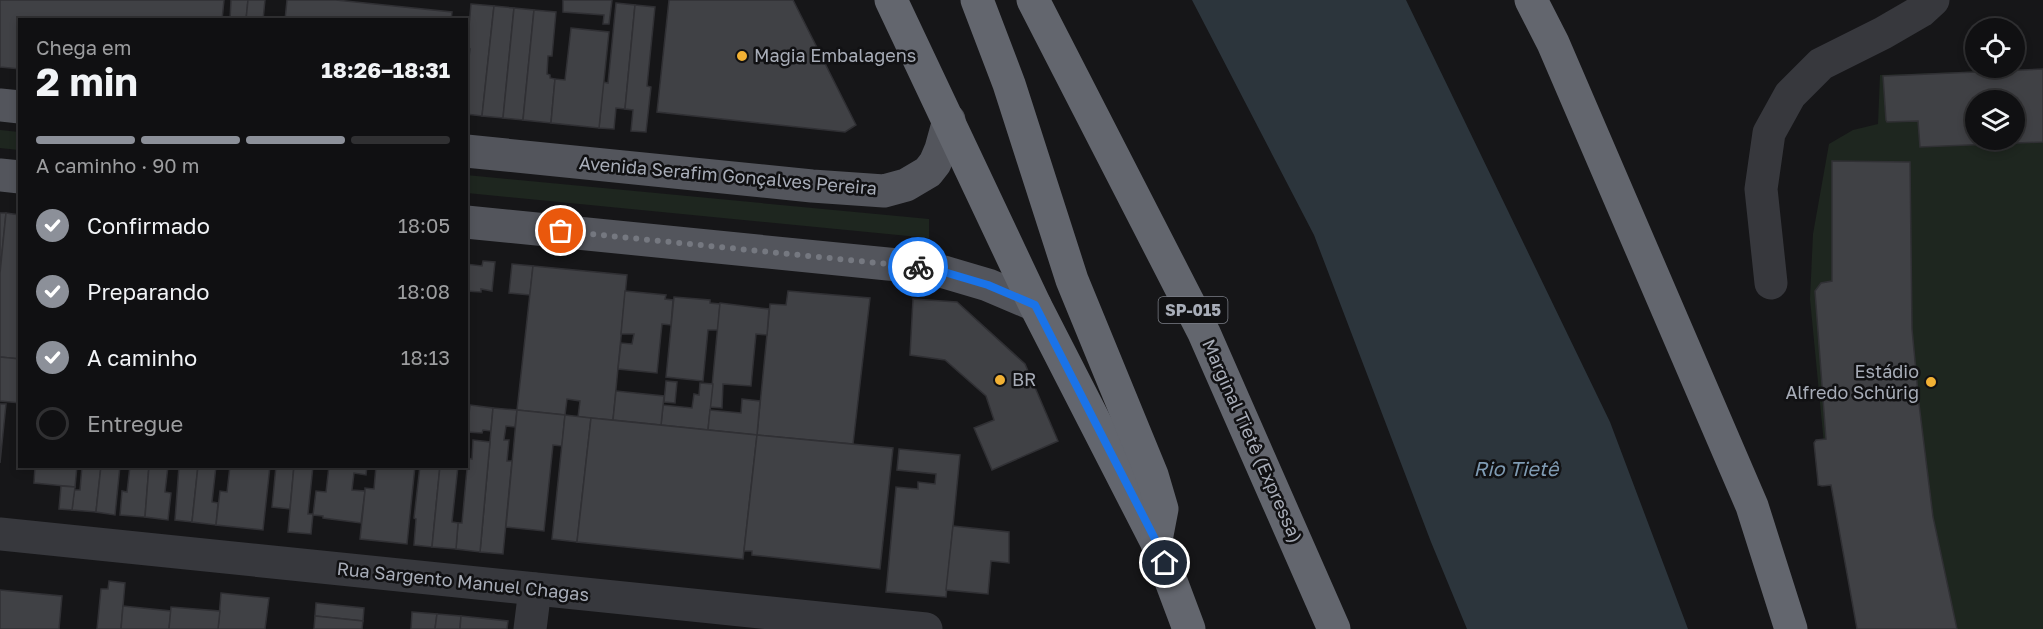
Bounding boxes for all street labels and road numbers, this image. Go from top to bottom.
street label: Avenida Serafim Gonçalves Pereira [578,151,878,199]
road number: SP-015 [1158,297,1228,323]
street label: Marginal Tietê (Expressa) [1198,335,1308,546]
street label: Rua Sargento Manuel Chagas [336,557,590,605]

